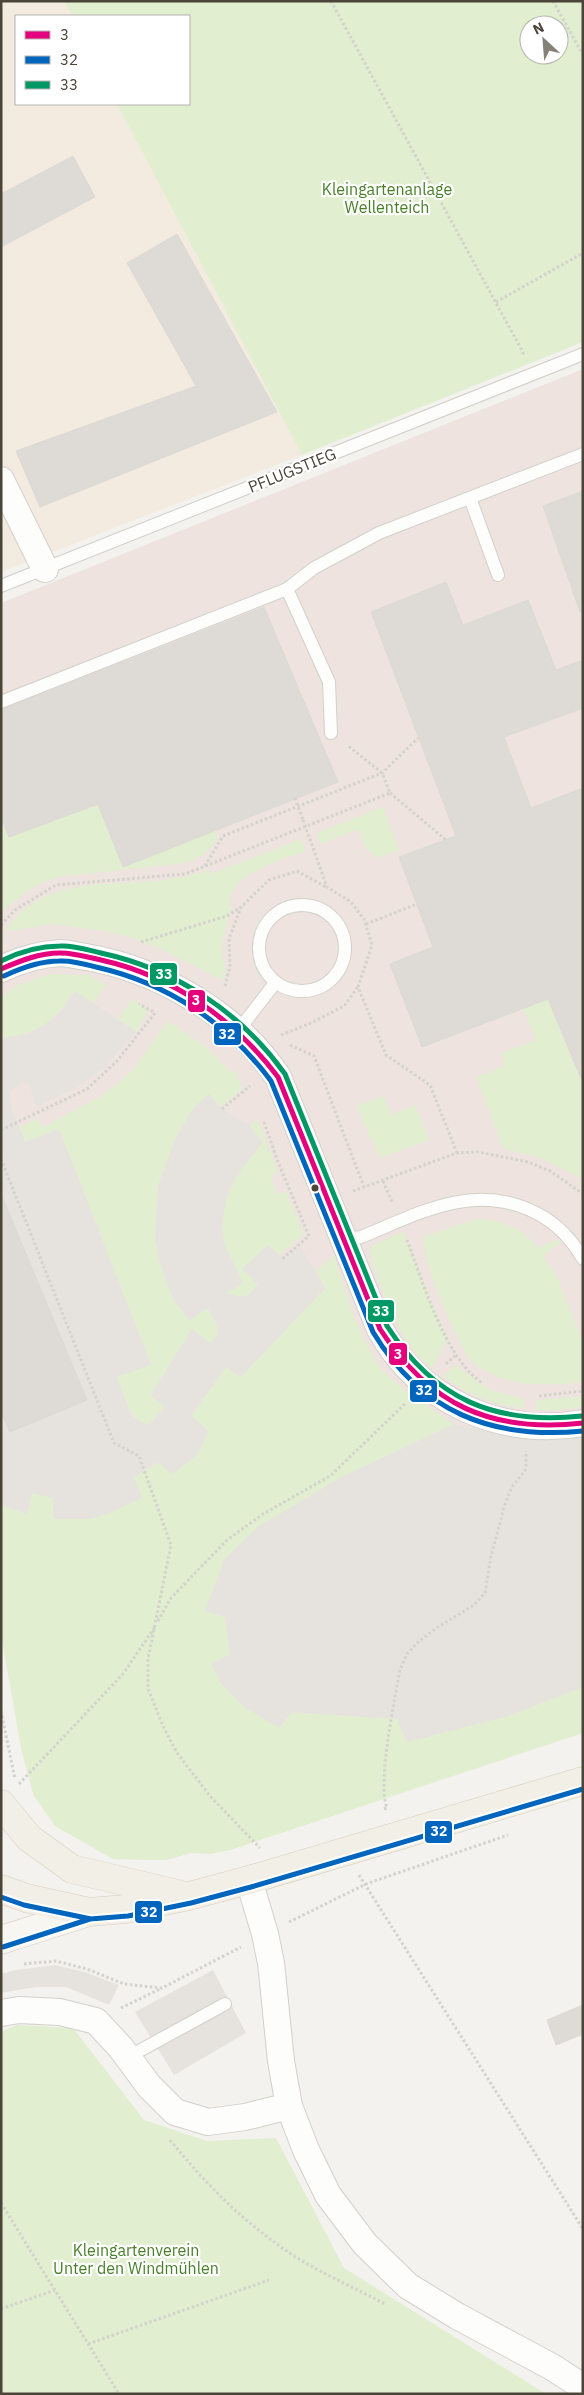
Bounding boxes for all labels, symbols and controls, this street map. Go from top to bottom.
legend [15,15,190,105]
north arrow [519,15,569,65]
text: N [530,18,547,39]
text: 3 [60,25,69,44]
text: 32 [60,50,78,69]
text: 33 [60,75,78,94]
park label: Kleingartenanlage Wellenteich [322,179,452,217]
street label: PFLUGSTIEG [245,443,339,497]
line badge: 33 [149,962,178,986]
text: 33 [156,965,172,983]
line badge: 3 [187,989,206,1013]
text: 3 [192,991,200,1009]
line badge: 32 [213,1022,242,1046]
text: 32 [219,1025,235,1043]
unlabelled marker [310,1183,320,1193]
line badge: 33 [367,1299,395,1323]
text: 33 [373,1302,389,1320]
line badge: 3 [388,1342,408,1366]
text: 3 [394,1345,402,1363]
line badge: 32 [409,1379,438,1403]
text: 32 [416,1381,432,1399]
line badge: 32 [424,1820,453,1844]
text: 32 [431,1822,447,1840]
line badge: 32 [134,1900,163,1924]
text: 32 [141,1903,157,1921]
park label: Kleingartenverein Unter den Windmühlen [53,2240,219,2278]

